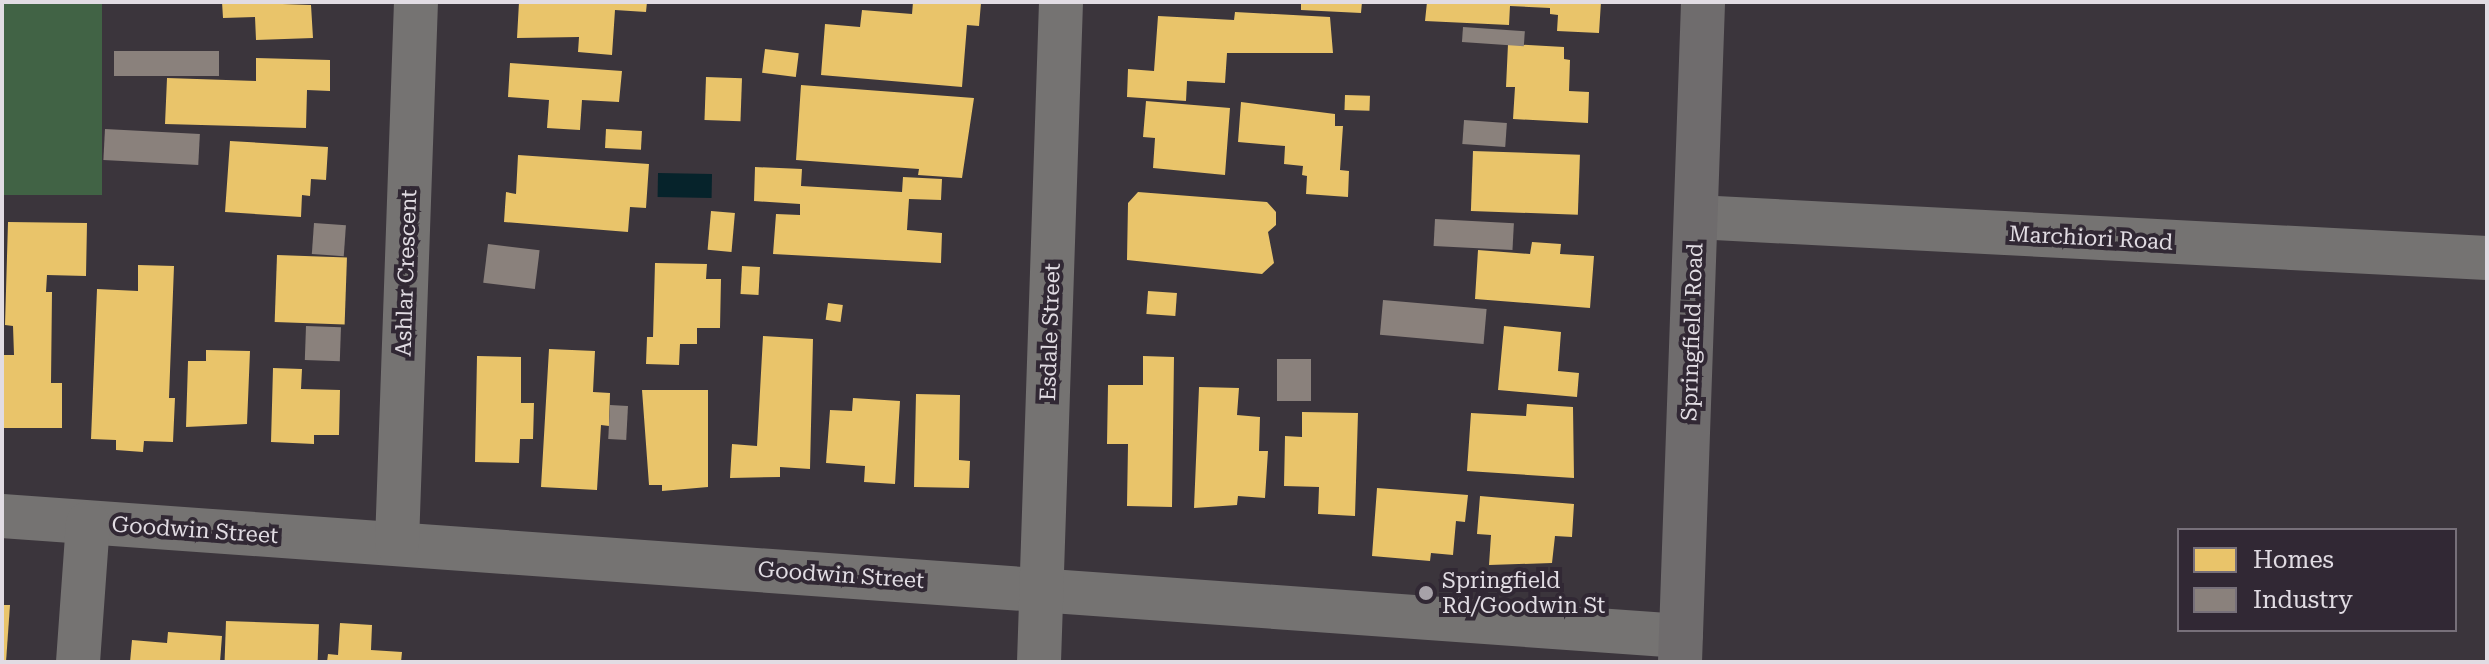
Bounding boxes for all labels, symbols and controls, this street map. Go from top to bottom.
street label: Ashlar Crescent [390,189,422,357]
street label: Marchiori Road [2008,221,2174,255]
street label: Springfield Road [1676,243,1708,421]
street label: Esdale Street [1034,262,1066,402]
street label: Goodwin Street [111,511,279,549]
legend [2177,528,2457,632]
text: Homes [2253,546,2334,574]
street label: Goodwin Street [757,556,925,594]
place label: Springfield Rd/Goodwin St [1442,567,1605,618]
marker: Springfield Rd/Goodwin St [1417,584,1435,602]
text: Industry [2253,586,2353,614]

